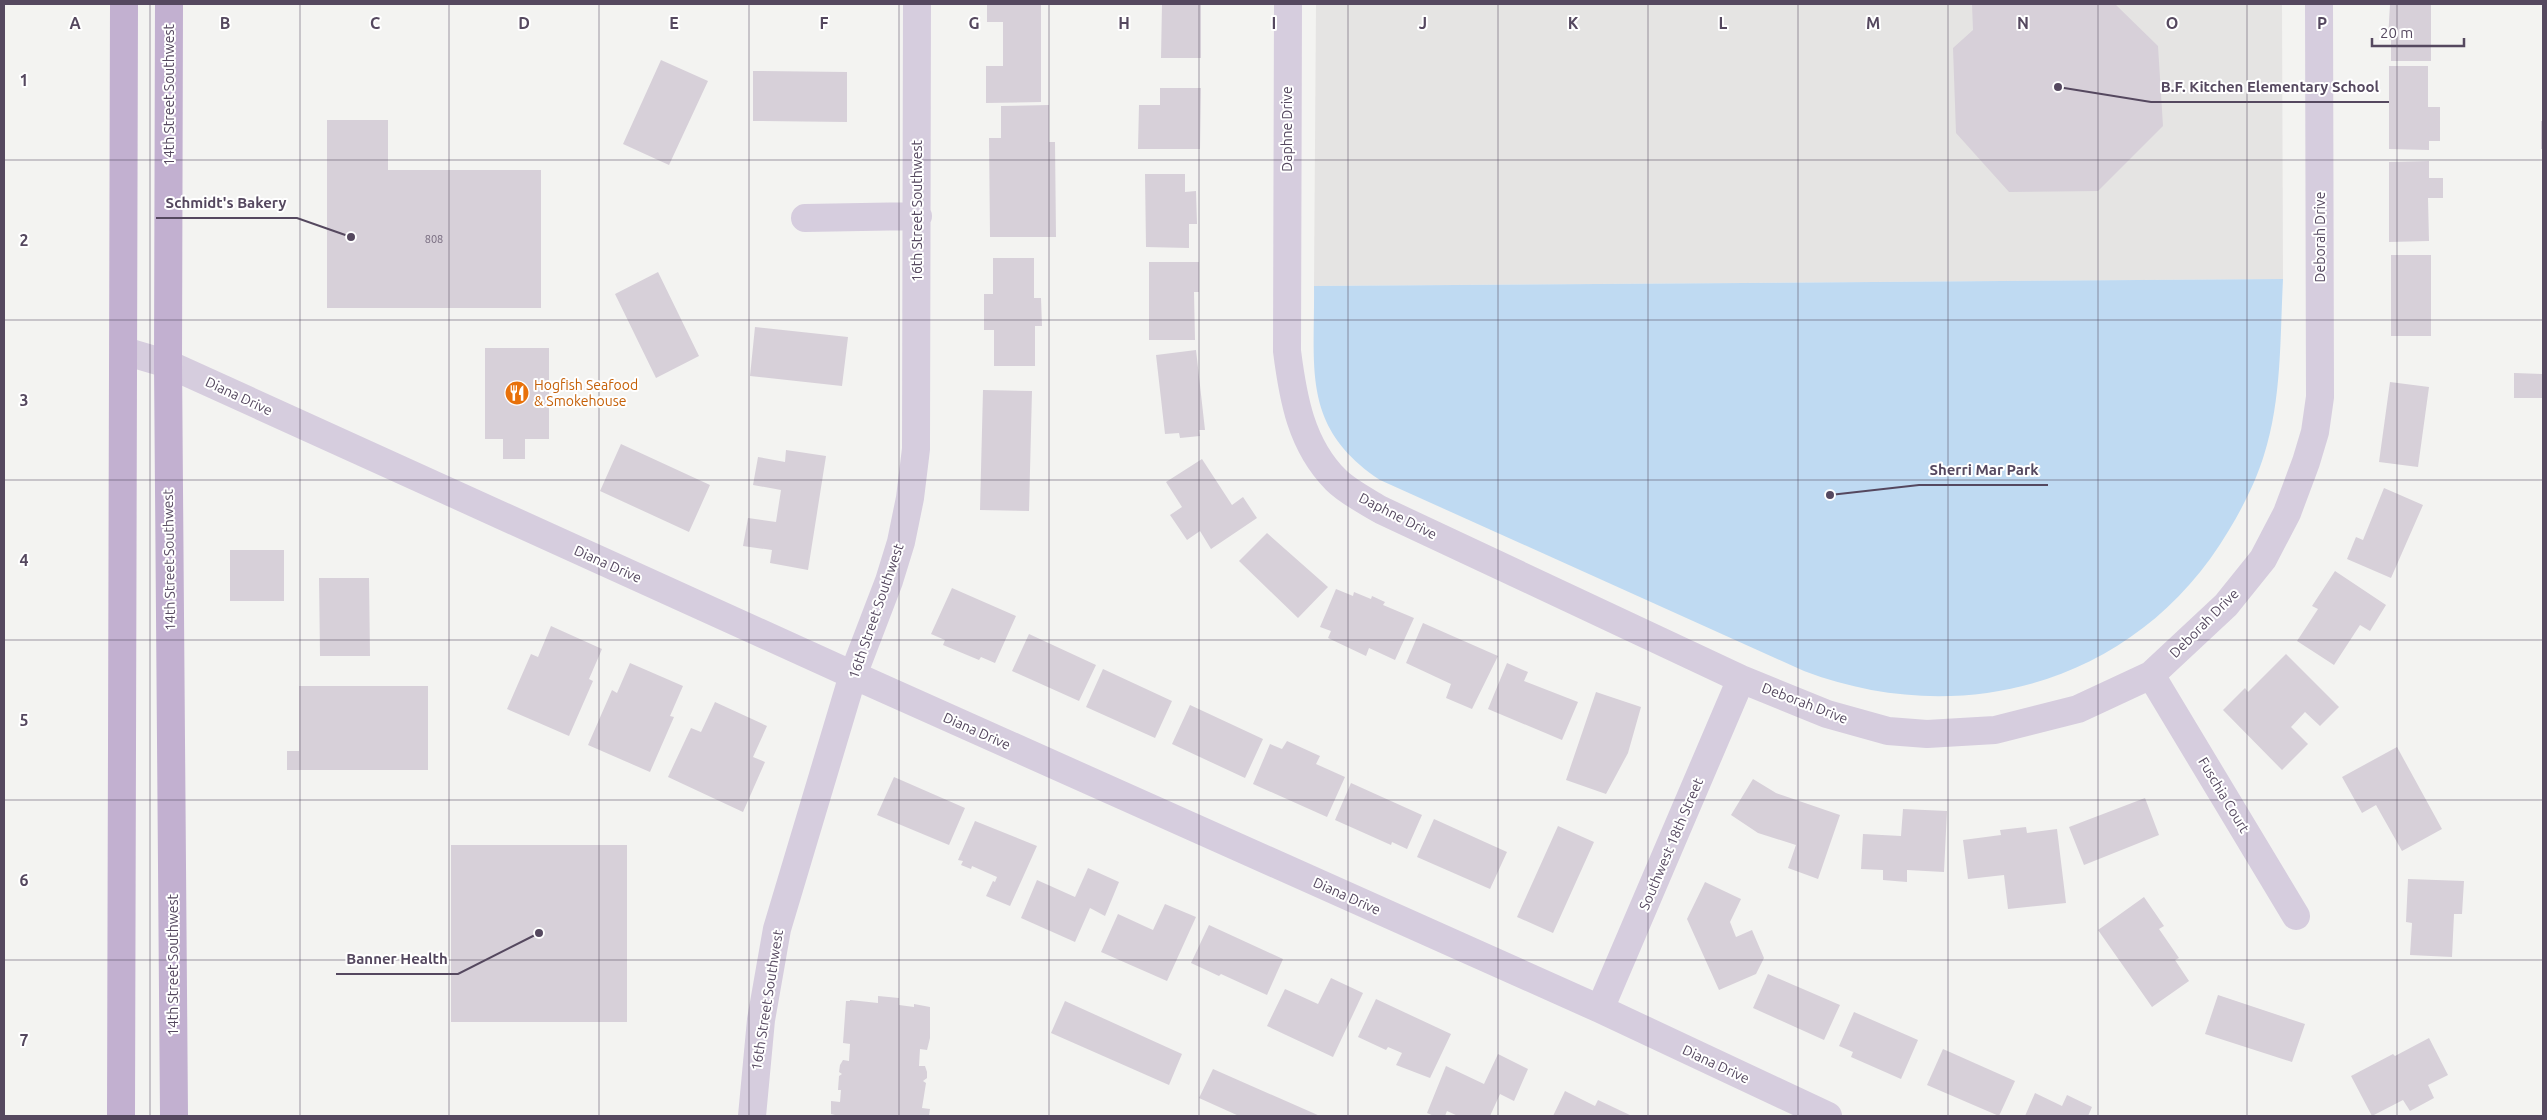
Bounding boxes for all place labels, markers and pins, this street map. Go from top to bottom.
callout: B.F. Kitchen Elementary School [2151,72,2389,102]
callout: Schmidt's Bakery [156,188,297,218]
place label: Hogfish Seafood & Smokehouse [534,377,638,409]
restaurant icon: Hogfish Seafood & Smokehouse [504,380,530,406]
callout: Sherri Mar Park [1919,455,2048,485]
callout: Banner Health [336,944,458,974]

